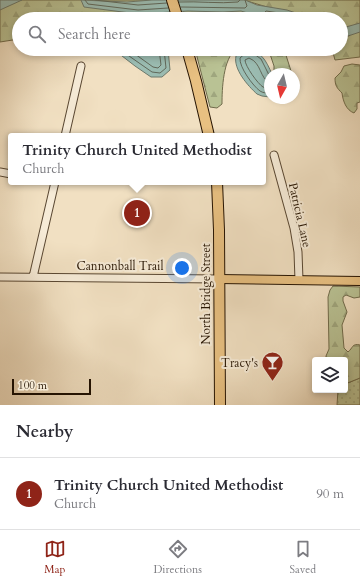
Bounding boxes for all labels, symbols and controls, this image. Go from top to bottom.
search box [12,12,348,56]
icon: search [26,23,48,45]
text: Search here [58,24,131,44]
north arrow [264,68,300,104]
popup [8,133,266,185]
text: Trinity Church United Methodist [22,140,252,160]
text: Church [22,160,64,178]
street label: Patricia Lane [285,181,315,249]
pin: 1 [124,198,150,228]
street label: North Bridge Street [198,243,214,345]
street label: Cannonball Trail [76,258,164,274]
your location [172,258,192,278]
bar icon: Tracy's [260,350,286,383]
place label: Tracy's [221,355,258,371]
map controls [312,357,348,393]
button: layers [312,357,348,393]
scale bar [12,377,91,396]
text: 100 m [18,378,47,393]
text: Nearby [16,420,73,443]
text: Trinity Church United Methodist [54,475,283,495]
text: 1 [26,485,32,503]
text: 90 m [316,485,344,503]
text: Church [54,495,96,513]
tab: Map [44,538,66,577]
tab: Directions [153,538,202,577]
tab: Saved [290,538,316,577]

